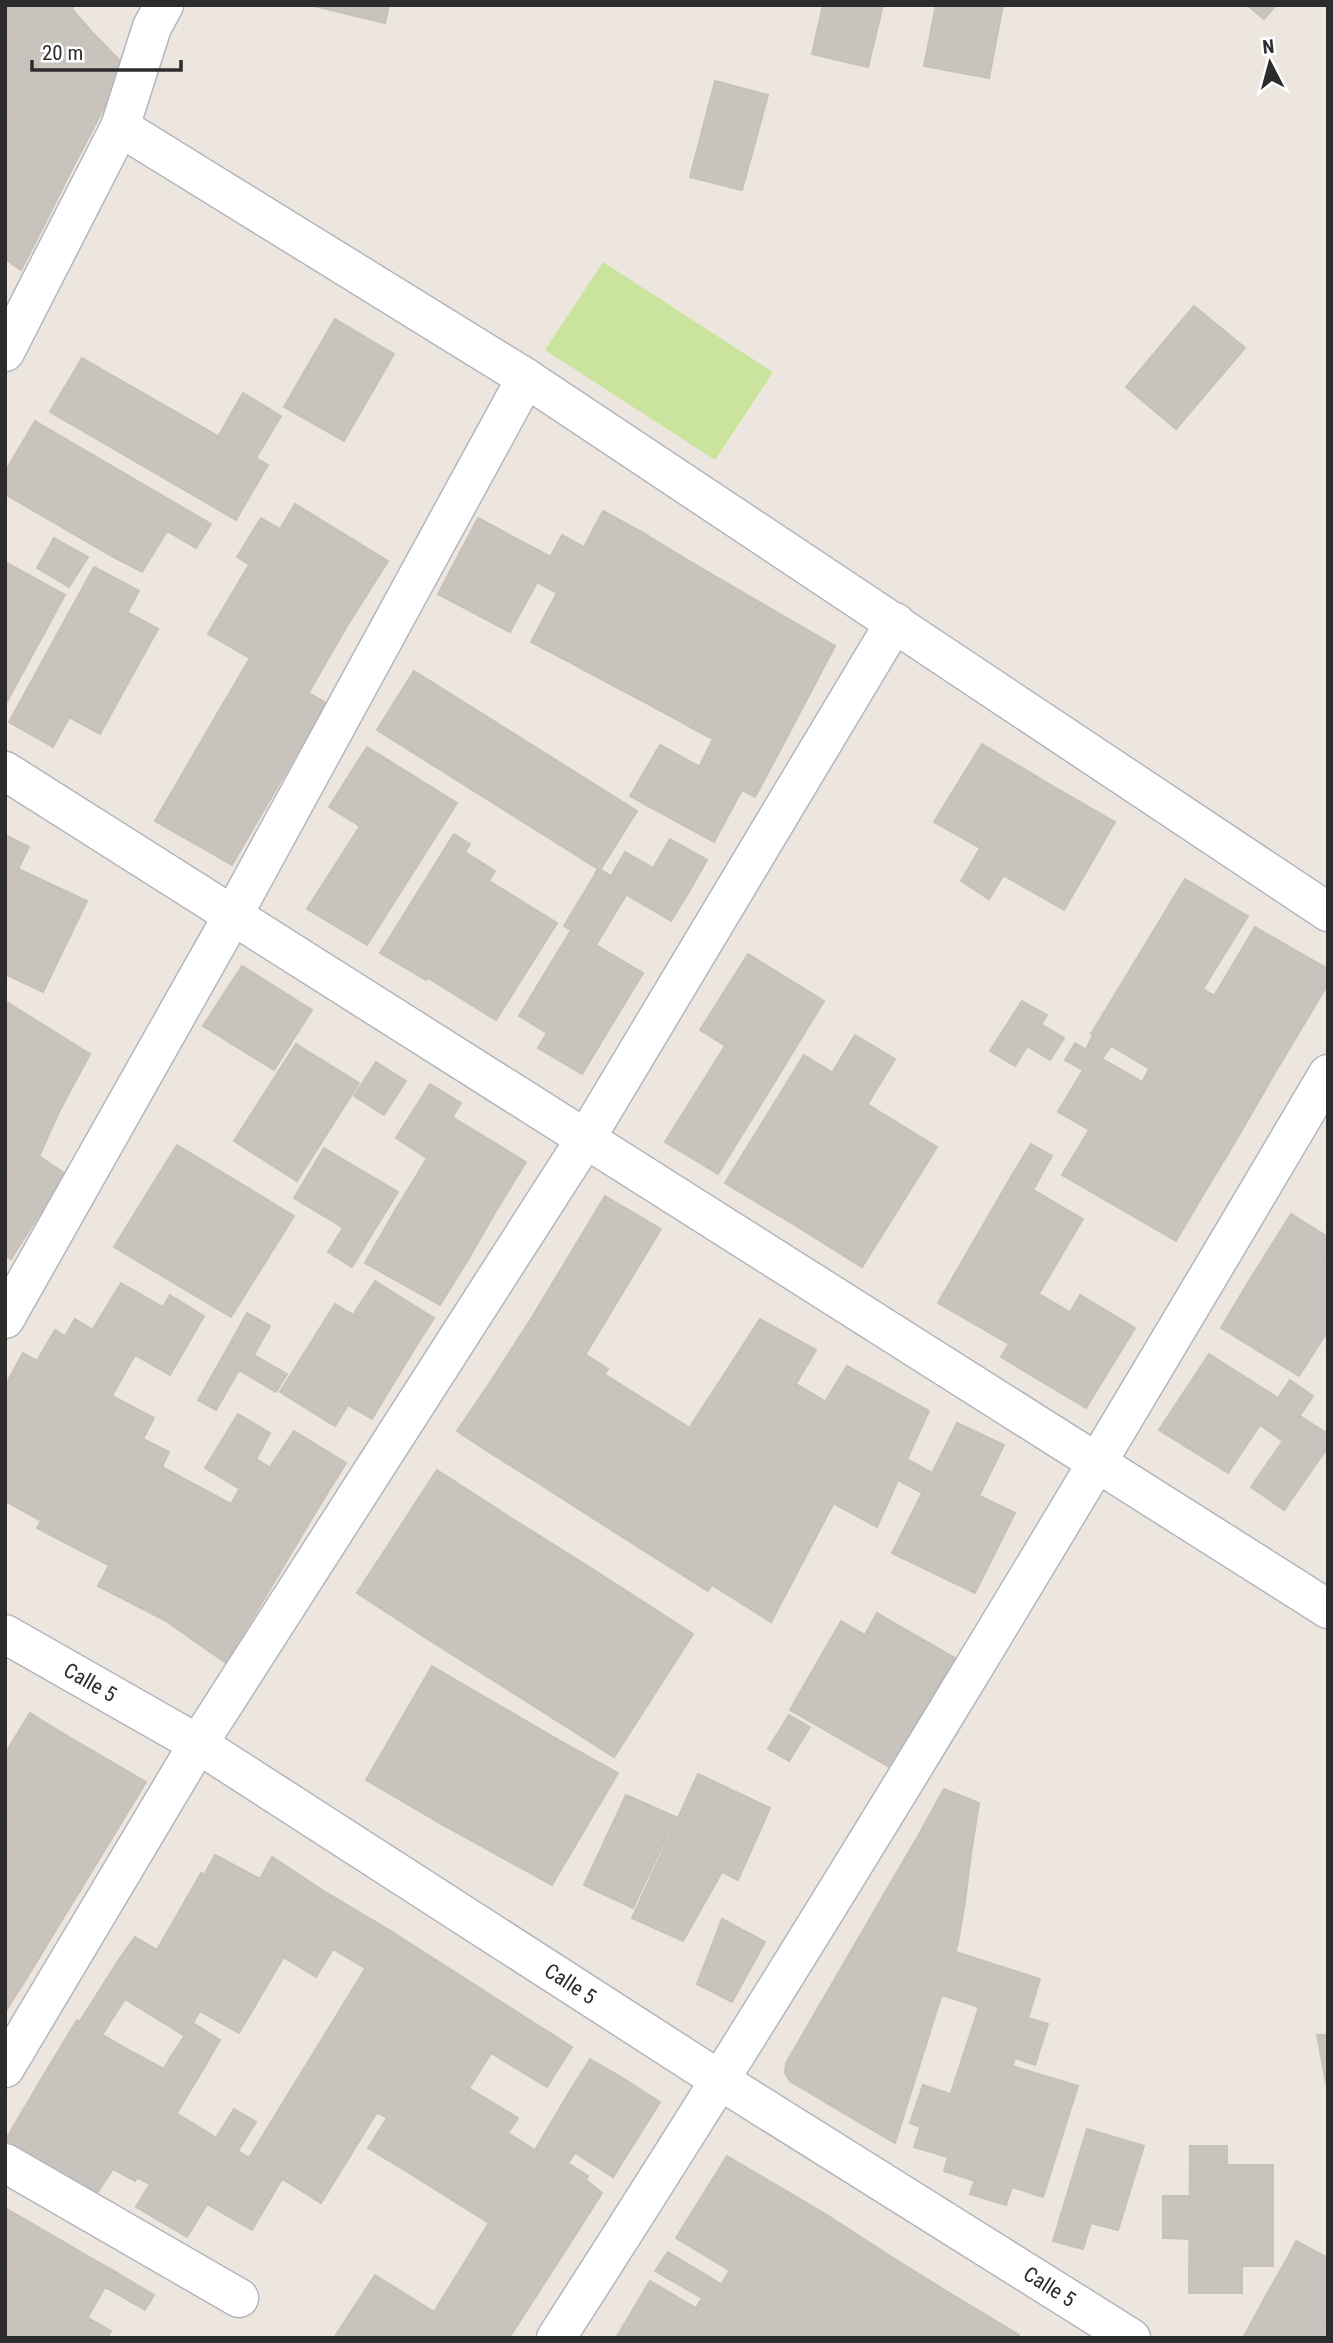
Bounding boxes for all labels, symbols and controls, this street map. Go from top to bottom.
scale bar [32,28,180,72]
north arrow [1235,28,1305,98]
text: N [1261,35,1275,59]
text: 20 m [42,41,83,65]
street label: Calle 5 [60,1658,121,1707]
street label: Calle 5 [540,1958,601,2009]
street label: Calle 5 [1019,2262,1080,2312]

